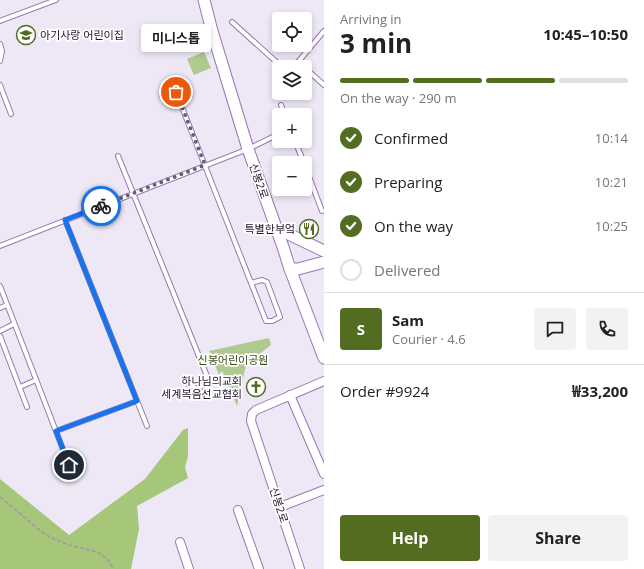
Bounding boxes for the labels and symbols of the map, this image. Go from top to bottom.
school or university icon: 아기사랑 어린이집 [15,24,37,46]
callout: 미니스톱 [141,24,211,52]
place label: 아기사랑 어린이집 [40,27,124,42]
pin [159,75,193,109]
street label: 신봉2로 [246,161,273,201]
courier [81,186,121,226]
restaurant icon: 특별한부엌 [298,218,320,240]
place label: 특별한부엌 [244,221,295,236]
park label: 신봉어린이공원 [198,352,268,367]
place label: 하나님의교회 세계복음선교협회 [161,373,242,401]
church icon: 하나님의교회 세계복음선교협회 [245,376,267,398]
pin [52,448,86,482]
street label: 신봉2로 [267,485,292,525]

